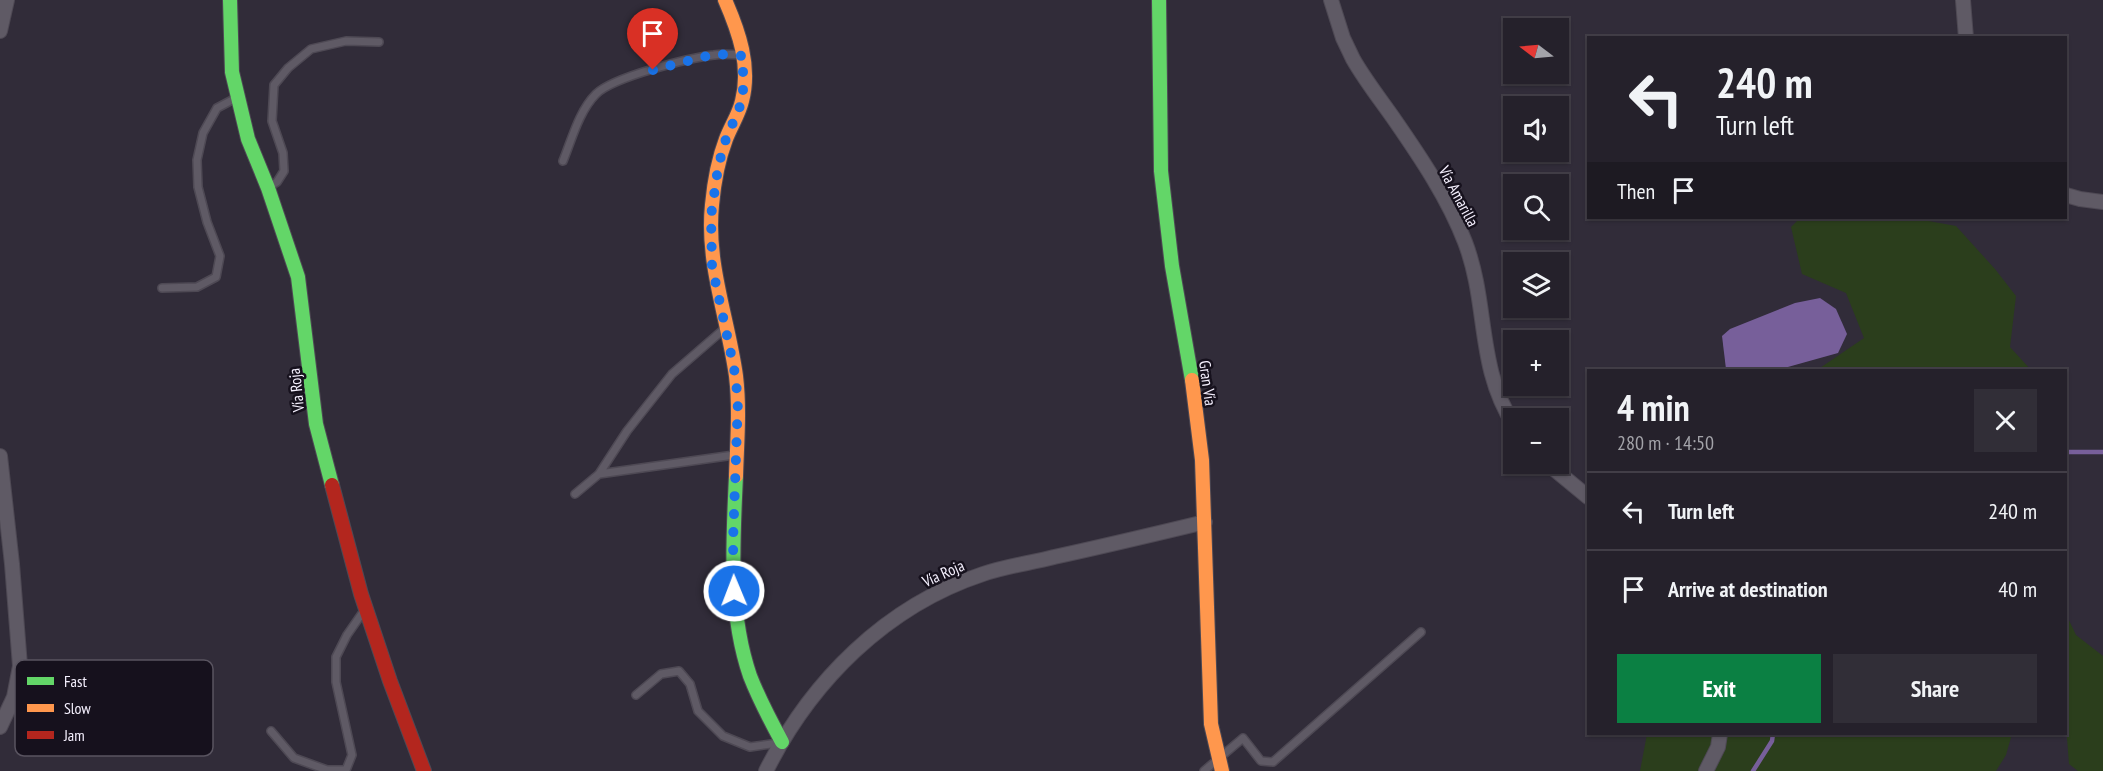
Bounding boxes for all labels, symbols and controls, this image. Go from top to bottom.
pin [627,8,678,70]
icon: arrive [636,17,669,50]
north arrow [1503,18,1569,84]
map controls [1503,18,1569,474]
text: 240 m [1716,55,1813,110]
icon: left [1617,60,1695,138]
button: sound [1503,96,1569,162]
text: Turn left [1716,108,1794,142]
street label: Vía Amarilla [1434,161,1483,230]
button: search [1503,174,1569,240]
icon: arrive [1667,174,1700,207]
text: Then [1617,177,1655,205]
button: layers [1503,252,1569,318]
button: + [1503,330,1569,396]
street label: Gran Vía [1195,359,1221,407]
street label: Vía Roja [284,367,308,414]
text: 4 min [1617,384,1690,431]
button: close [1974,389,2037,452]
button: − [1503,408,1569,474]
text: 280 m · 14:50 [1617,430,1714,456]
icon: left [1617,495,1650,528]
text: Turn left [1668,497,1734,525]
text: 240 m [1988,497,2037,525]
street label: Vía Roja [918,555,967,591]
position arrow [702,559,766,623]
icon: arrive [1617,573,1650,606]
text: Arrive at destination [1668,575,1828,603]
text: 40 m [1998,575,2037,603]
button: Exit [1617,654,1821,723]
button: Share [1833,654,2037,723]
legend [15,660,213,756]
text: Fast [64,671,87,691]
text: Slow [64,698,91,718]
text: Jam [63,725,85,745]

